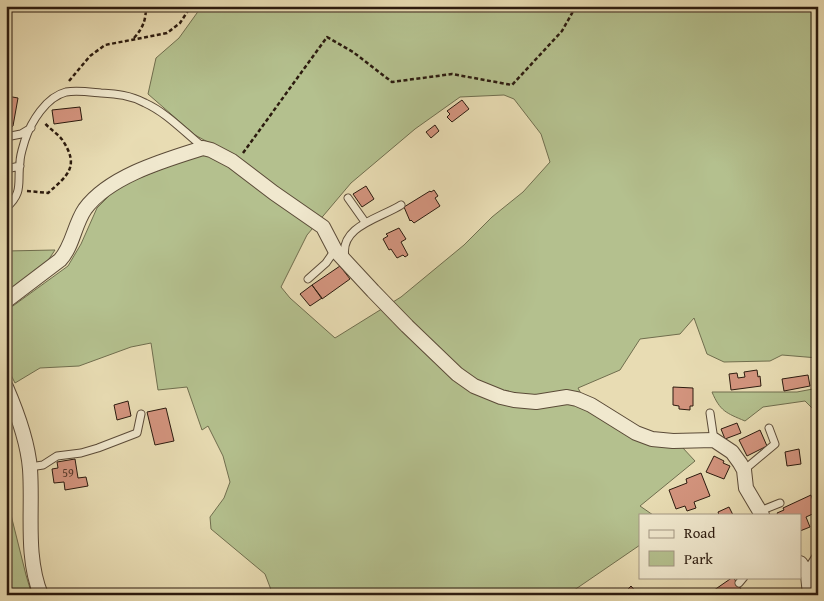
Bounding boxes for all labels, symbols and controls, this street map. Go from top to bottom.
house number: 59 [62,464,74,481]
legend [639,514,802,578]
text: Road [684,522,715,543]
text: Park [684,548,713,569]

